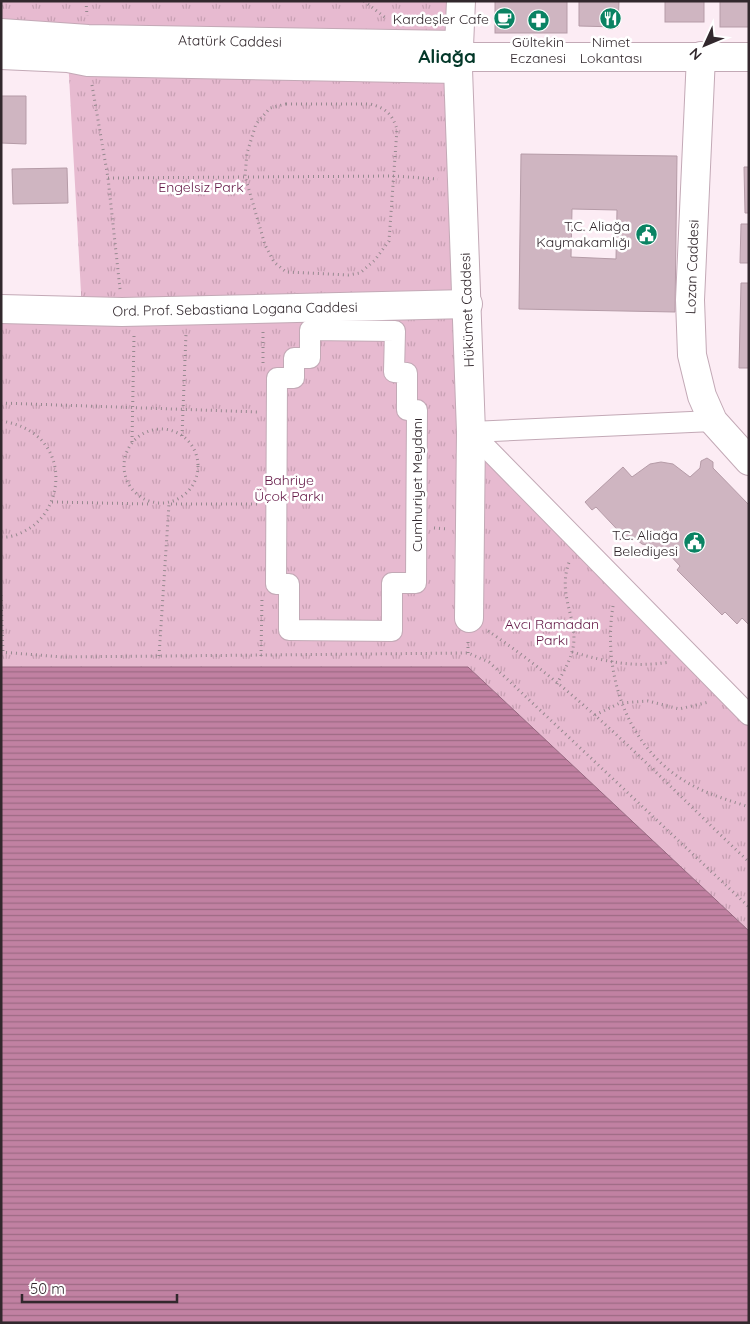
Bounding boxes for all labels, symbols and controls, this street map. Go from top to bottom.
cafe icon: Kardeşler Cafe [493,7,517,31]
restaurant icon: Nimet Lokantası [599,7,623,31]
pharmacy icon: Gültekin Eczanesi [526,8,550,32]
place label: Kardeşler Cafe [393,10,489,28]
north arrow [680,20,730,70]
street label: Atatürk Caddesi [178,31,282,51]
place label: Gültekin Eczanesi [510,33,566,67]
place label: Nimet Lokantası [580,33,642,67]
district label: Aliağa [418,44,476,68]
text: N [686,44,706,64]
park label: Engelsiz Park [158,178,244,196]
place label: T.C. Aliağa Kaymakamlığı [536,217,630,251]
street label: Lozan Caddesi [681,219,703,315]
public building icon: T.C. Aliağa Kaymakamlığı [634,222,658,246]
street label: Hükümet Caddesi [456,252,478,368]
street label: Ord. Prof. Sebastiana Logana Caddesi [112,298,358,320]
street label: Cumhuriyet Meydanı [408,418,426,552]
park label: Bahriye Üçok Parkı [254,471,324,505]
place label: T.C. Aliağa Belediyesi [612,526,678,560]
public building icon: T.C. Aliağa Belediyesi [682,531,706,555]
park label: Avcı Ramadan Parkı [505,615,599,649]
scale bar [22,1272,178,1304]
text: 50 m [30,1279,65,1298]

